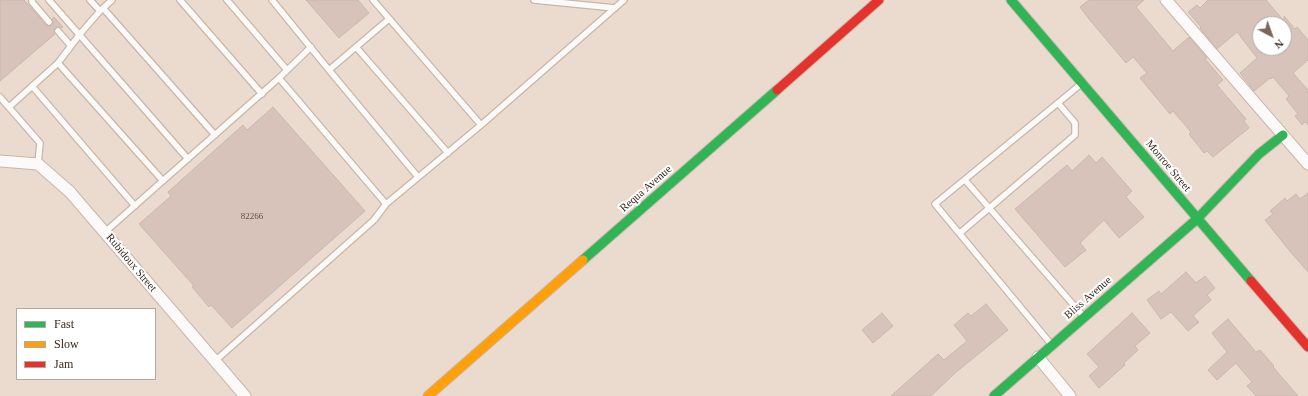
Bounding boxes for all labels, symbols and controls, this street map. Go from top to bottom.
north arrow [1252,16,1292,56]
text: N [1272,37,1286,51]
street label: Monroe Street [1143,138,1193,194]
street label: Requa Avenue [617,163,675,215]
house number: 82266 [241,212,263,222]
street label: Rubidoux Street [103,231,159,295]
street label: Bliss Avenue [1062,274,1114,322]
legend [16,308,156,380]
text: Fast [54,317,74,331]
text: Slow [54,337,79,351]
text: Jam [54,357,73,371]

